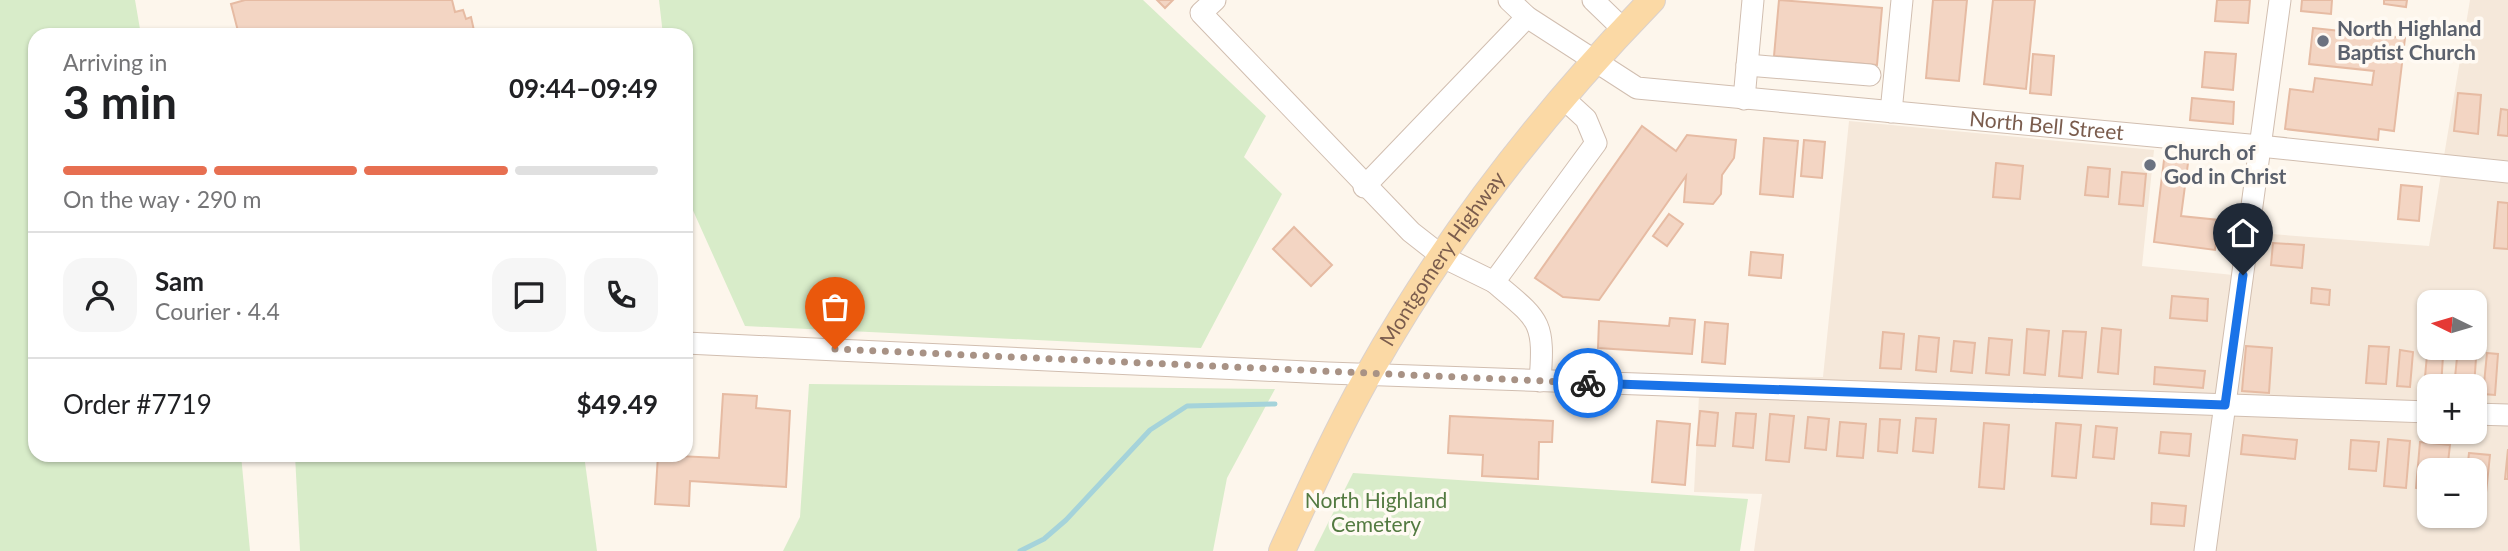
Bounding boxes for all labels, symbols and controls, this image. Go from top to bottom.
place label: North Highland Baptist Church [2337,15,2481,64]
marker: North Highland Baptist Church [2315,33,2331,49]
text: Arriving in [63,48,167,76]
text: 09:44–09:49 [509,72,658,104]
text: 3 min [63,74,177,129]
street label: North Bell Street [1968,105,2126,144]
place label: Church of God in Christ [2164,139,2287,188]
marker: Church of God in Christ [2142,157,2158,173]
street label: Montgomery Highway [1374,166,1510,350]
text: On the way · 290 m [63,185,262,213]
pin [2213,203,2273,275]
icon: home [2224,214,2262,252]
button: person [63,258,137,332]
button: chat [492,258,566,332]
button: phone [584,258,658,332]
text: Sam [155,265,204,297]
pin [805,277,865,349]
icon: bag [816,288,854,326]
north arrow [2417,290,2487,360]
map controls [2417,290,2487,528]
text: Courier · 4.4 [155,297,280,325]
courier [1553,348,1623,418]
icon: bike [1569,364,1607,402]
button: + [2417,374,2487,444]
text: Order #7719 [63,388,212,420]
text: $49.49 [576,388,658,420]
button: − [2417,458,2487,528]
park label: North Highland Cemetery [1305,487,1447,536]

